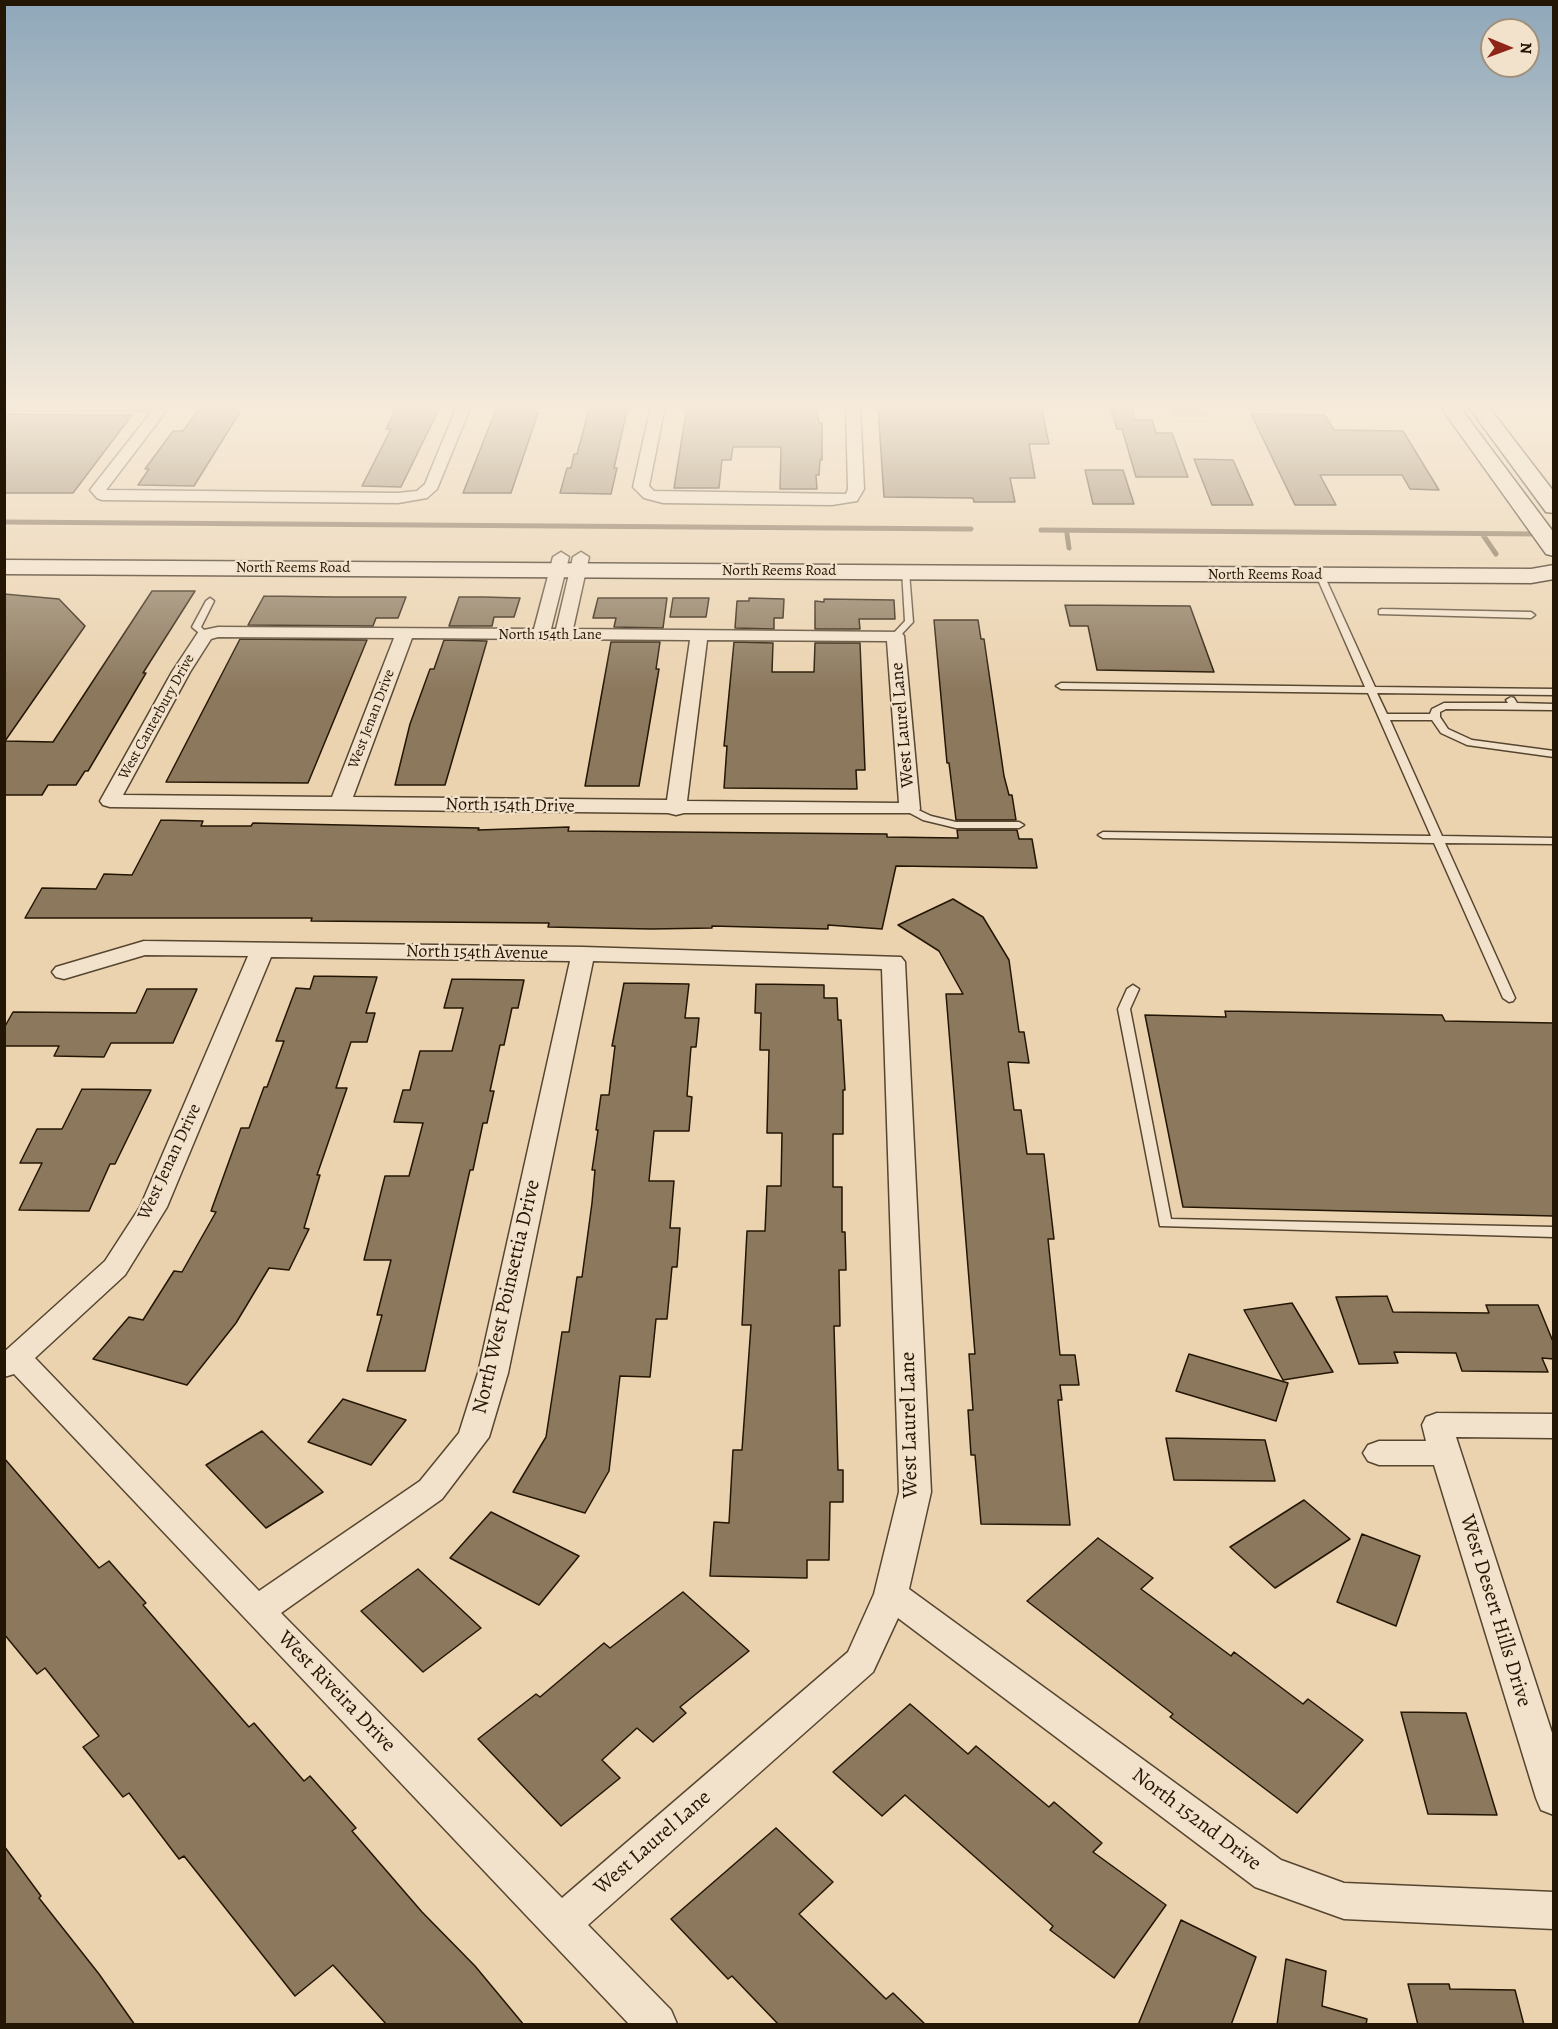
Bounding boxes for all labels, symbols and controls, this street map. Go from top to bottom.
north arrow [1480,18,1540,78]
text: N [1515,42,1537,54]
street label: North Reems Road [236,559,350,577]
street label: North Reems Road [722,562,836,580]
street label: North Reems Road [1208,566,1322,584]
street label: North 154th Lane [498,626,602,644]
street label: West Canterbury Drive [115,651,199,783]
street label: West Laurel Lane [887,661,919,789]
street label: West Jenan Drive [345,667,399,771]
street label: North 154th Drive [445,794,575,818]
street label: North 154th Avenue [406,941,548,965]
street label: West Jenan Drive [134,1101,206,1223]
street label: North West Poinsettia Drive [468,1177,546,1417]
street label: West Laurel Lane [896,1351,924,1499]
street label: West Desert Hills Drive [1454,1512,1536,1710]
street label: West Riveira Drive [272,1626,400,1758]
street label: North 152nd Drive [1126,1763,1266,1877]
street label: West Laurel Lane [589,1785,717,1901]

